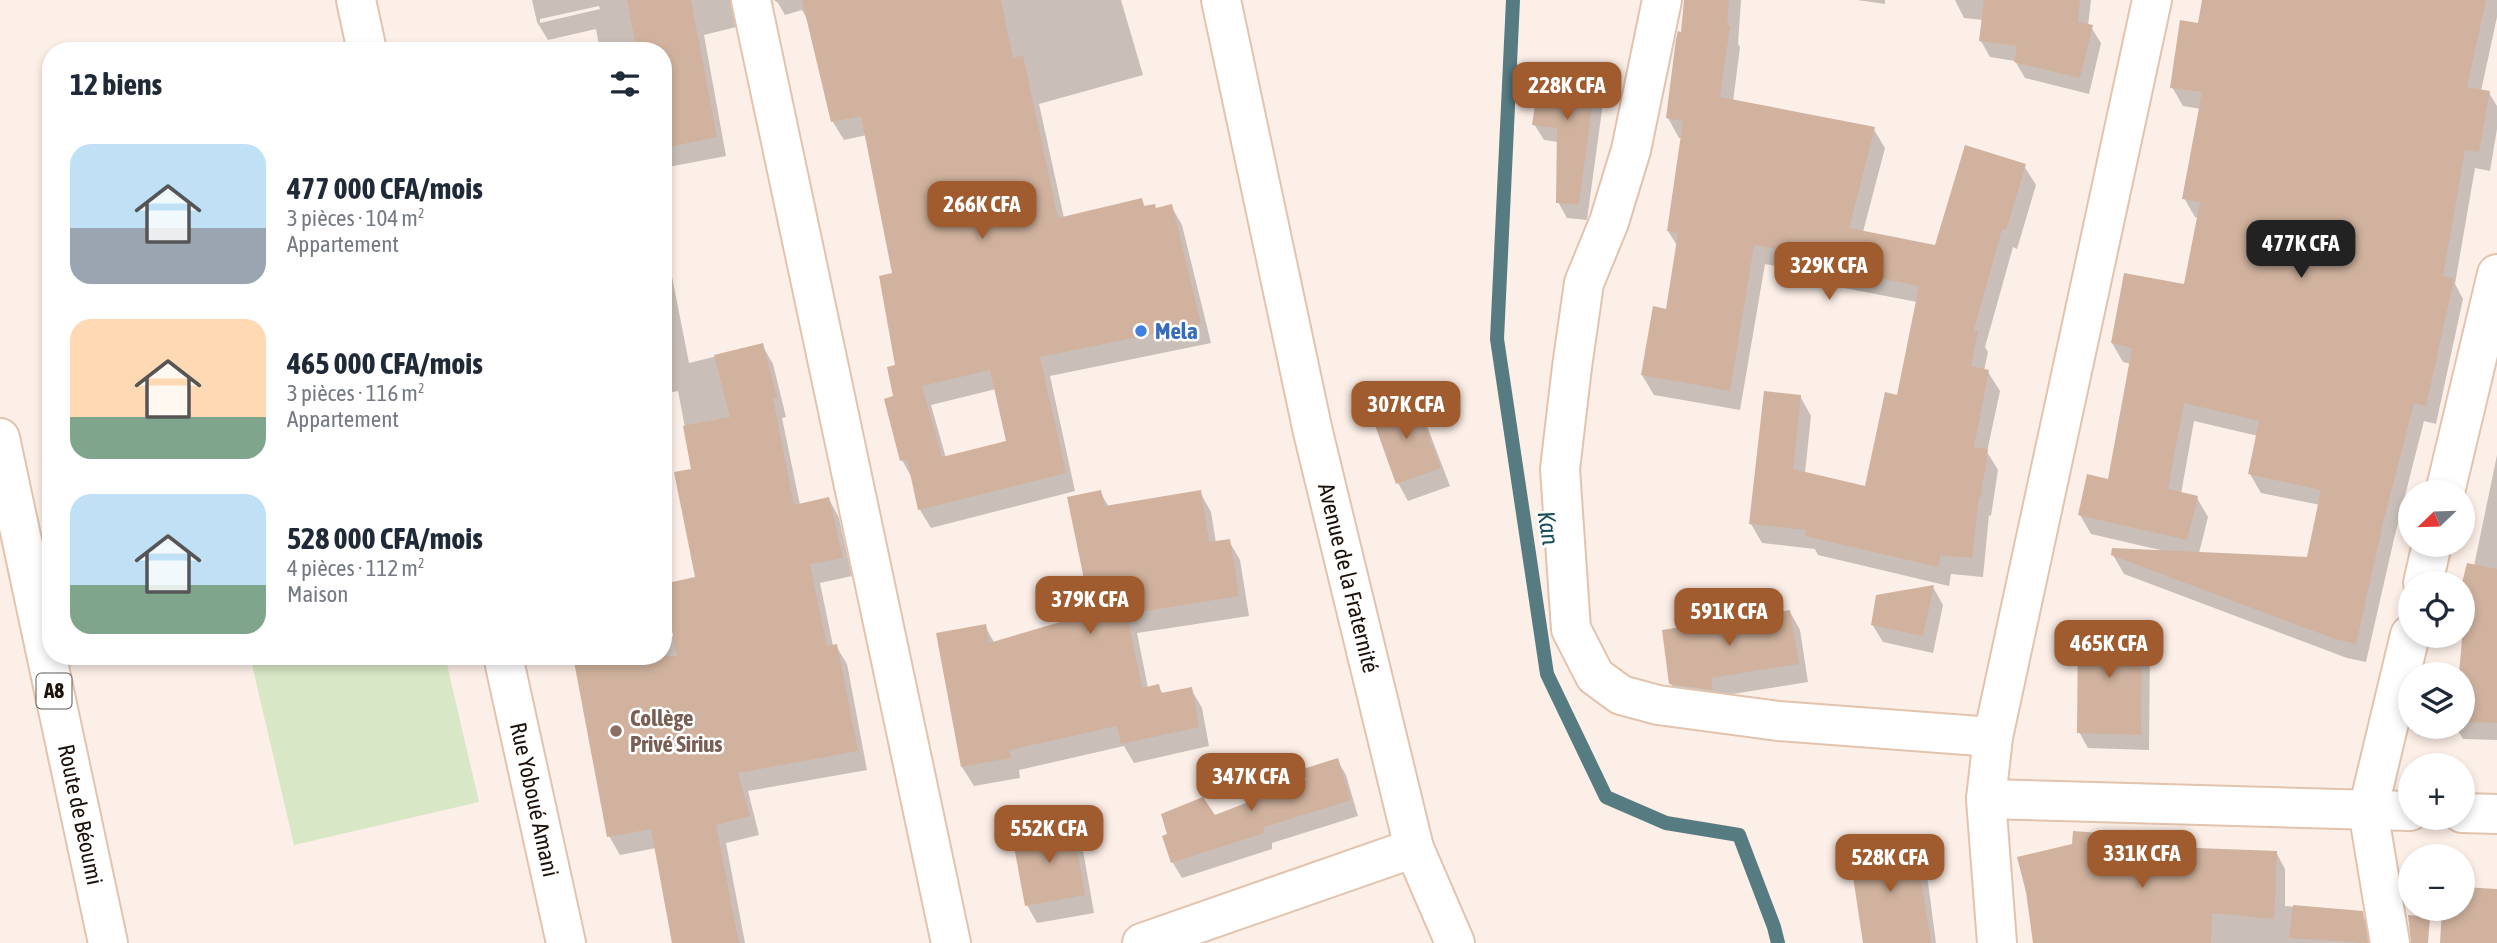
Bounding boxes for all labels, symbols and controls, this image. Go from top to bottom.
pin: 228K CFA [1495,62,1639,122]
icon: filters [606,65,644,103]
text: 12 biens [70,67,162,101]
text: 228K CFA [1528,72,1606,98]
text: 477 000 CFA/mois [287,171,483,205]
icon: home [126,172,210,256]
pin: 266K CFA [910,182,1054,241]
text: 266K CFA [943,191,1021,217]
text: 3 pièces · 104 m² [287,205,424,231]
pin: 477K CFA [2229,220,2373,280]
text: 477K CFA [2262,230,2340,256]
text: Appartement [287,231,399,257]
pin: 329K CFA [1757,243,1901,302]
text: 329K CFA [1790,252,1868,278]
place label: Mela [1155,318,1198,344]
marker: Mela [1133,323,1149,339]
text: 465 000 CFA/mois [287,346,483,380]
icon: home [126,347,210,431]
text: 3 pièces · 116 m² [287,380,424,406]
pin: 307K CFA [1334,382,1478,441]
text: 307K CFA [1367,391,1445,417]
text: Appartement [287,406,399,432]
north arrow [2398,480,2474,556]
map controls [2398,480,2475,921]
street label: Avenue de la Fraternité [1313,481,1384,675]
water label: Kan [1532,509,1565,547]
text: 528 000 CFA/mois [287,521,483,555]
icon: home [126,522,210,606]
text: 4 pièces · 112 m² [287,555,424,581]
button: locate [2398,571,2475,648]
pin: 379K CFA [1018,576,1162,636]
text: Maison [287,581,348,607]
text: 379K CFA [1051,586,1129,612]
pin: 591K CFA [1657,588,1801,648]
text: 591K CFA [1690,598,1768,624]
pin: 465K CFA [2037,620,2181,680]
text: 465K CFA [2070,630,2148,656]
button: layers [2398,662,2475,739]
road number: A8 [36,674,72,708]
place label: Collège Privé Sirius [630,705,722,757]
street label: Rue Yoboué Amani [505,720,564,879]
marker: Collège Privé Sirius [608,723,624,739]
street label: Route de Béoumi [53,742,108,887]
button: + [2398,753,2475,830]
pin: 347K CFA [1179,754,1323,813]
text: 347K CFA [1212,763,1290,789]
pin: 552K CFA [977,806,1121,865]
text: 552K CFA [1010,815,1088,841]
pin: 331K CFA [2070,830,2214,890]
pin: 528K CFA [1818,834,1962,894]
text: 331K CFA [2103,840,2181,866]
text: 528K CFA [1851,844,1929,870]
button: − [2398,844,2475,921]

